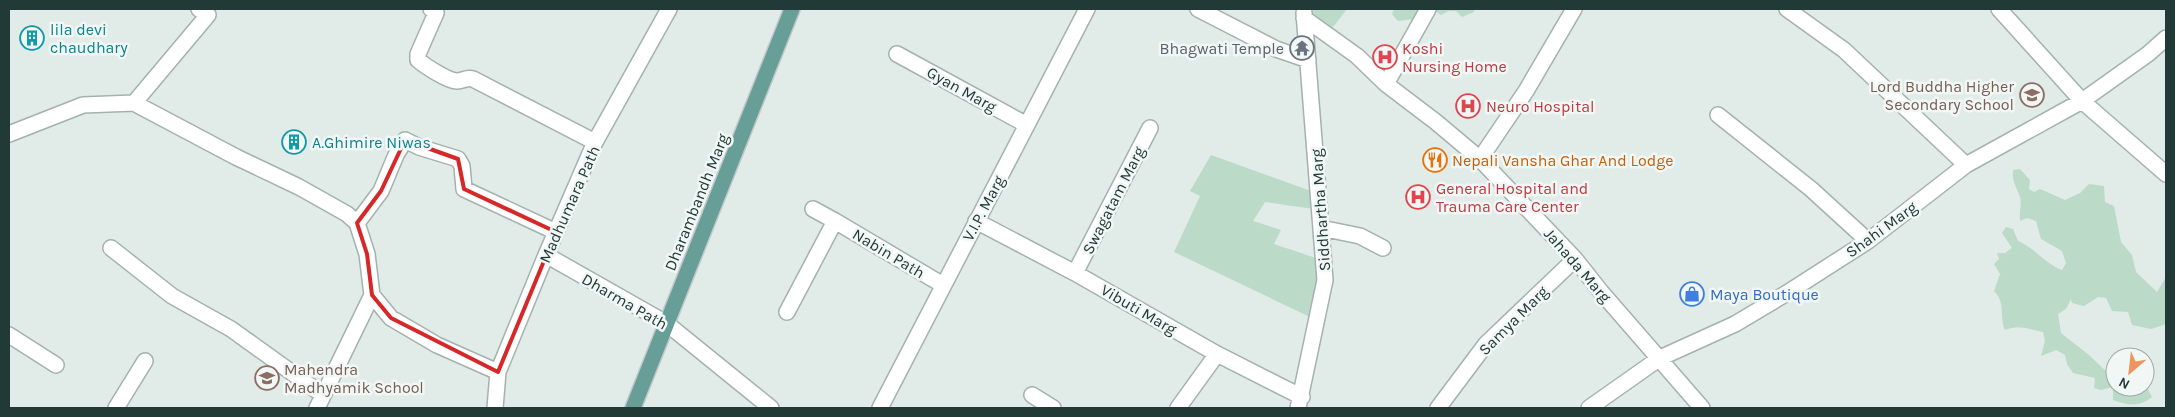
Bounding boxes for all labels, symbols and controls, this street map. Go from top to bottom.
place label: lila devi chaudhary [50,20,128,57]
building icon: lila devi chaudhary [19,25,45,51]
temple icon: Bhagwati Temple [1289,35,1315,61]
place label: Bhagwati Temple [1160,39,1284,58]
place label: Koshi Nursing Home [1402,39,1507,76]
hospital icon: Koshi Nursing Home [1372,44,1398,70]
street label: Gyan Marg [924,62,1000,116]
place label: Lord Buddha Higher Secondary School [1870,77,2014,114]
school or university icon: Lord Buddha Higher Secondary School [2019,82,2045,108]
hospital icon: Neuro Hospital [1455,93,1481,119]
place label: Neuro Hospital [1486,97,1594,116]
building icon: A.Ghimire Niwas [281,129,307,155]
street label: Dharambandh Marg [660,131,733,274]
place label: A.Ghimire Niwas [312,133,431,152]
street label: Madhumara Path [535,142,604,266]
street label: Swagatam Marg [1078,143,1149,257]
restaurant icon: Nepali Vansha Ghar And Lodge [1422,147,1448,173]
street label: Siddhartha Marg [1307,148,1334,272]
place label: Nepali Vansha Ghar And Lodge [1452,151,1673,170]
street label: V.I.P. Marg [958,172,1009,244]
place label: General Hospital and Trauma Care Center [1436,179,1588,216]
hospital icon: General Hospital and Trauma Care Center [1405,184,1431,210]
street label: Shahi Marg [1842,197,1921,262]
street label: Nabin Path [849,224,928,282]
street label: Jahada Marg [1540,224,1615,307]
street label: Dharma Path [579,269,671,334]
street label: Vibuti Marg [1097,280,1180,339]
shop icon: Maya Boutique [1679,281,1705,307]
street label: Samya Marg [1475,282,1552,359]
place label: Maya Boutique [1710,285,1819,304]
north arrow [2105,347,2155,397]
place label: Mahendra Madhyamik School [284,360,424,397]
school or university icon: Mahendra Madhyamik School [254,365,280,391]
text: N [2116,373,2133,393]

